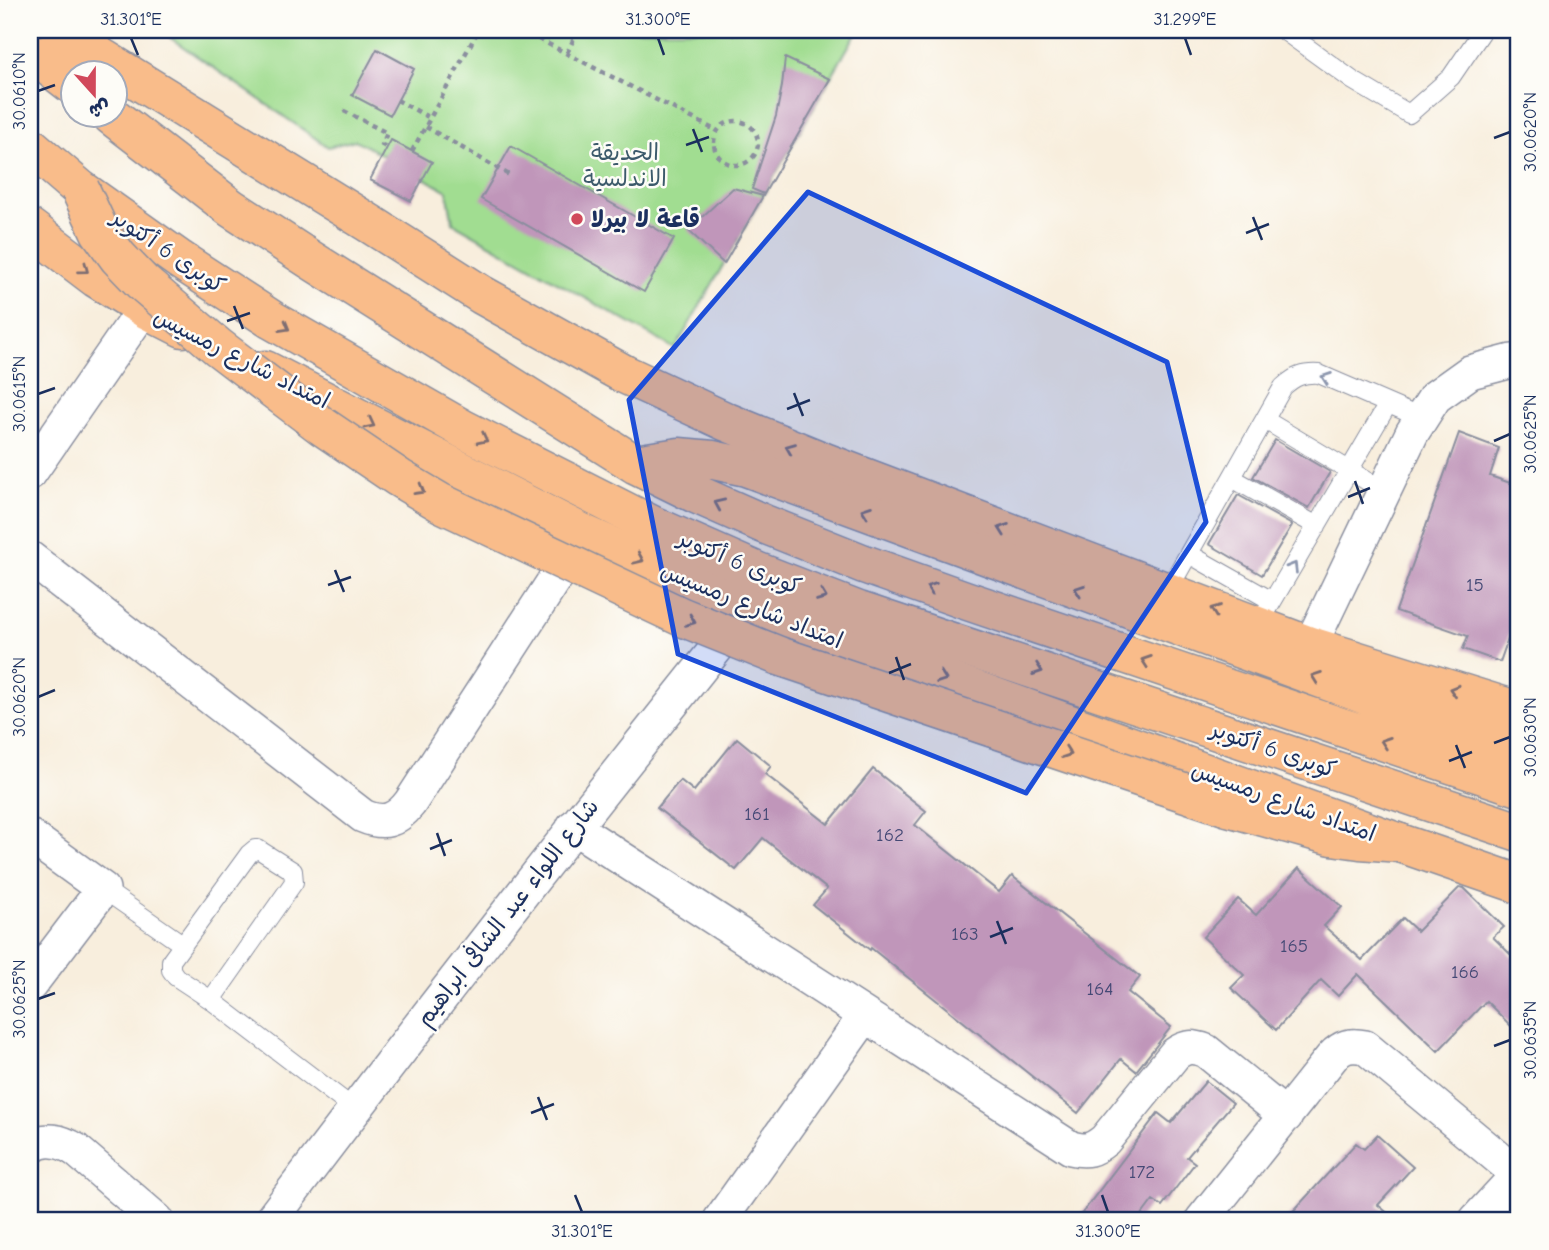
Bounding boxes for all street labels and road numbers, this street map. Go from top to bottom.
street label: كوبرى 6 أكتوبر [105,202,231,300]
street label: امتداد شارع رمسيس [148,302,334,416]
street label: كوبرى 6 أكتوبر [672,523,806,601]
street label: امتداد شارع رمسيس [656,557,847,656]
street label: كوبرى 6 أكتوبر [1205,714,1340,785]
street label: امتداد شارع رمسيس [1187,756,1380,849]
street label: شارع اللواء عبد الشافى ابراهيم [409,792,608,1034]

